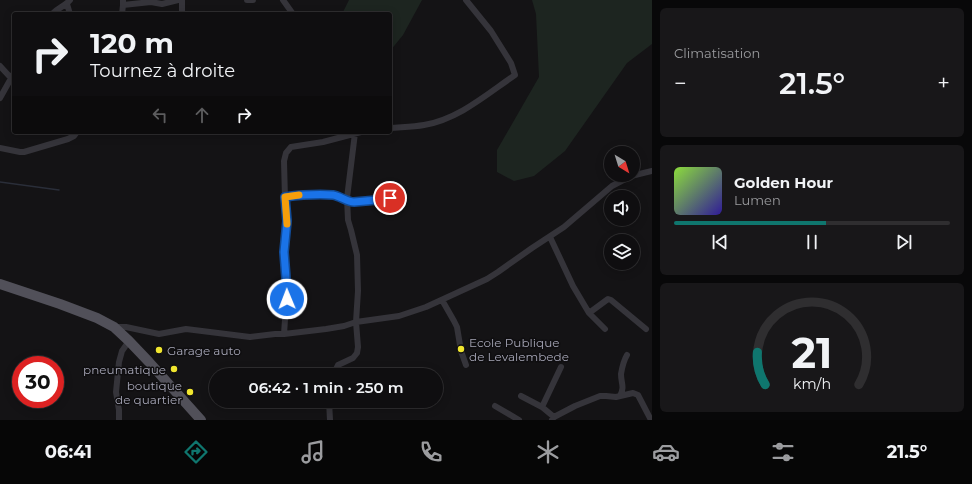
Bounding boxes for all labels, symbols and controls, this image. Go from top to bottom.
text: 120 m [90,26,174,60]
icon: right [24,28,76,80]
text: Climatisation [674,45,760,61]
text: Tournez à droite [90,60,235,82]
text: 21.5° [779,65,845,102]
text: − [674,70,687,97]
text: + [937,70,950,97]
icon: left [149,104,171,126]
icon: ahead [191,104,213,126]
icon: right [233,104,255,126]
north arrow [604,146,640,182]
map controls [604,146,640,270]
text: Golden Hour [734,173,833,192]
pin [373,181,407,215]
icon: arrive [379,187,401,209]
button: sound [604,190,640,226]
text: Lumen [734,192,781,208]
icon: previous [709,231,731,253]
icon: pause [801,231,823,253]
icon: next [893,231,915,253]
button: layers [604,234,640,270]
position arrow [266,278,308,320]
text: 21 [792,328,832,378]
place label: Ecole Publique de Levalembede [469,335,569,364]
place label: Garage auto [167,343,241,358]
marker: Ecole Publique de Levalembede [456,344,466,354]
marker: Garage auto [154,345,164,355]
speed limit sign: 30 [12,356,64,408]
place label: pneumatique [83,362,166,377]
marker: pneumatique [169,364,179,374]
text: km/h [793,375,831,393]
place label: boutique de quartier [115,378,182,407]
text: 06:42 · 1 min · 250 m [249,378,403,397]
marker: boutique de quartier [185,387,195,397]
icon: directions [182,438,210,466]
icon: music [299,438,327,466]
icon: phone [417,438,445,466]
icon: climate [534,438,562,466]
icon: car [652,438,680,466]
icon: filters [769,438,797,466]
text: 06:41 [45,441,92,463]
text: 21.5° [887,441,927,463]

